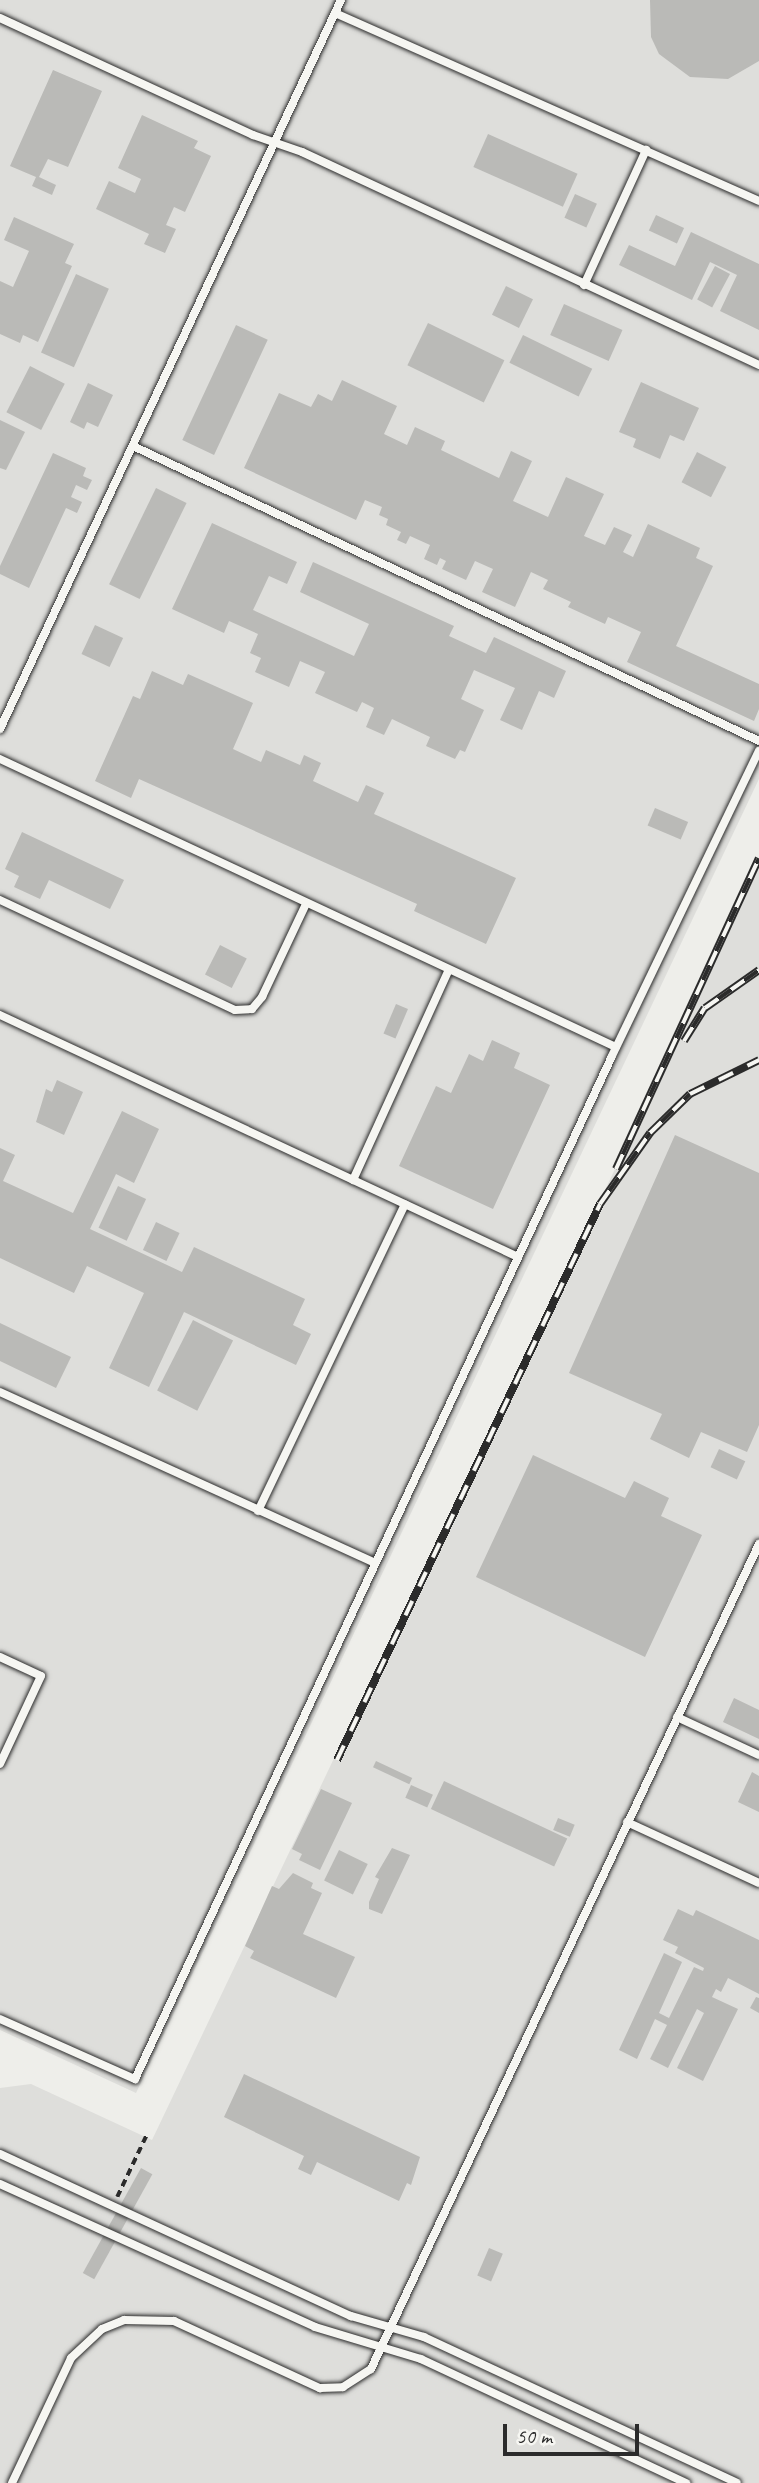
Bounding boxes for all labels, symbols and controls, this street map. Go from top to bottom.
scale bar [507,2410,644,2454]
text: 50 m [516,2423,552,2449]

